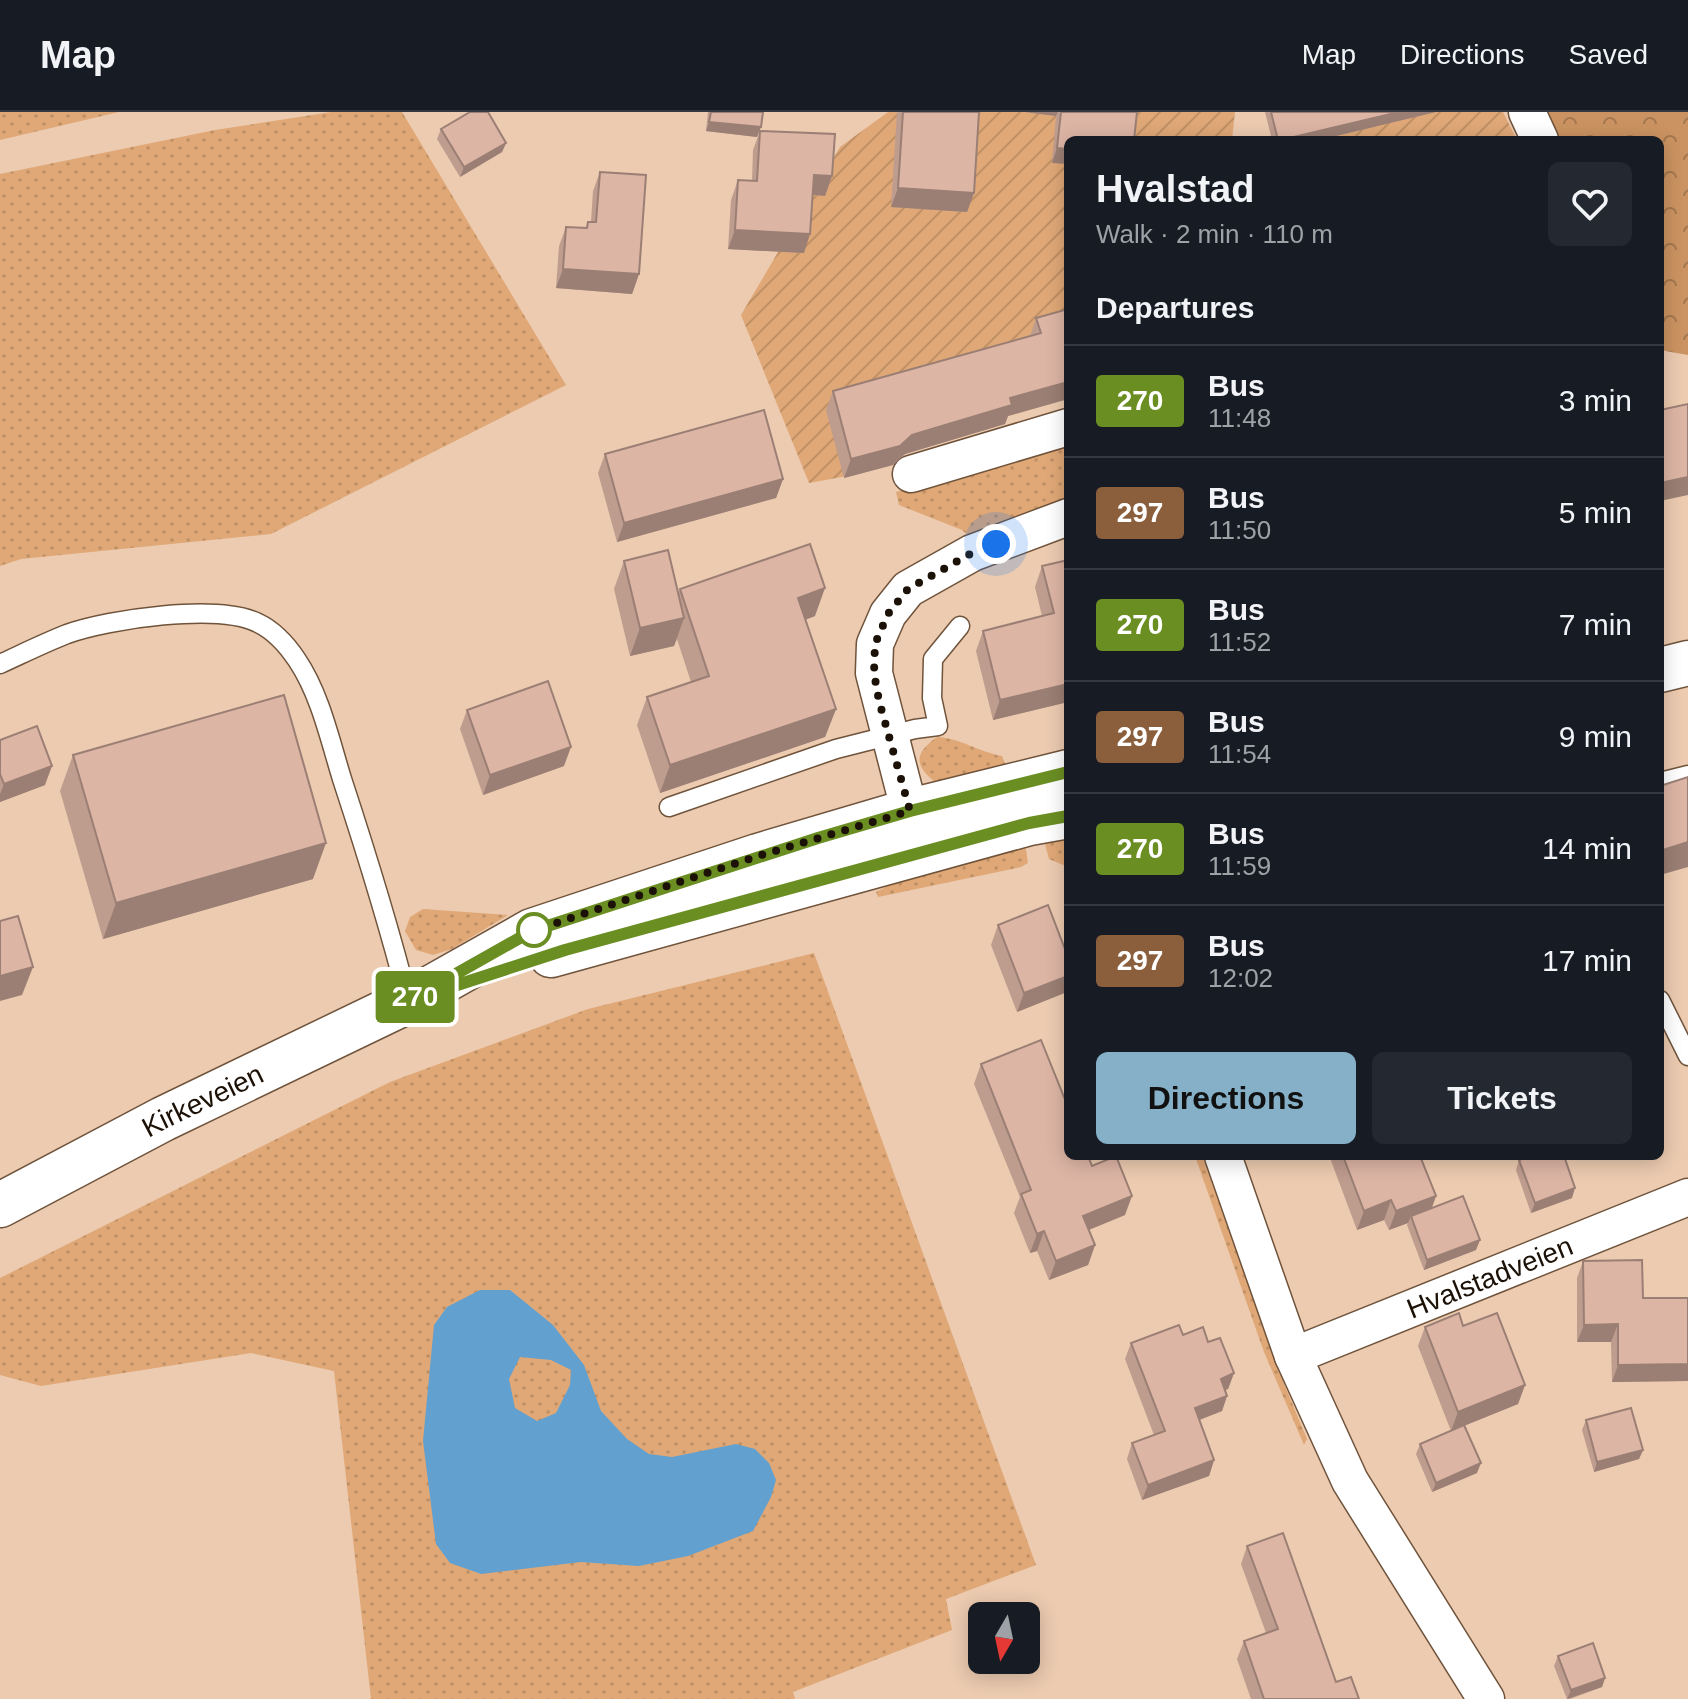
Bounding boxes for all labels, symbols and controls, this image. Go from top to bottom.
text: Map [40,34,116,76]
text: Map [1302,39,1356,70]
text: Directions [1400,39,1525,70]
text: Saved [1569,39,1648,70]
button: heart [1548,162,1632,246]
text: Hvalstad [1096,168,1254,210]
text: Walk · 2 min · 110 m [1096,219,1333,249]
text: Departures [1096,291,1254,324]
text: Bus [1208,369,1265,402]
text: 3 min [1559,384,1632,417]
text: 270 [1117,385,1163,416]
text: 11:48 [1208,403,1271,433]
text: Bus [1208,481,1265,514]
text: 5 min [1559,496,1632,529]
text: 297 [1117,497,1163,528]
text: 11:50 [1208,515,1271,545]
your location [976,524,1016,564]
text: Bus [1208,593,1265,626]
text: 7 min [1559,608,1632,641]
text: 270 [1117,609,1163,640]
text: 11:52 [1208,627,1271,657]
text: Bus [1208,705,1265,738]
text: 9 min [1559,720,1632,753]
text: 297 [1117,721,1163,752]
text: 11:54 [1208,739,1271,769]
text: Bus [1208,817,1265,850]
text: 14 min [1542,832,1632,865]
text: 270 [1117,833,1163,864]
text: 11:59 [1208,851,1271,881]
unlabelled marker [517,913,551,947]
text: Bus [1208,929,1265,962]
text: 17 min [1542,944,1632,977]
text: 297 [1117,945,1163,976]
text: 12:02 [1208,963,1273,993]
line badge: 270 [369,971,461,1023]
text: 270 [392,981,438,1012]
button: Directions [1096,1052,1356,1144]
button: Tickets [1372,1052,1632,1144]
street label: Kirkeveien [137,1058,268,1143]
street label: Hvalstadveien [1402,1230,1577,1325]
north arrow [968,1602,1040,1674]
map controls [968,1602,1040,1674]

